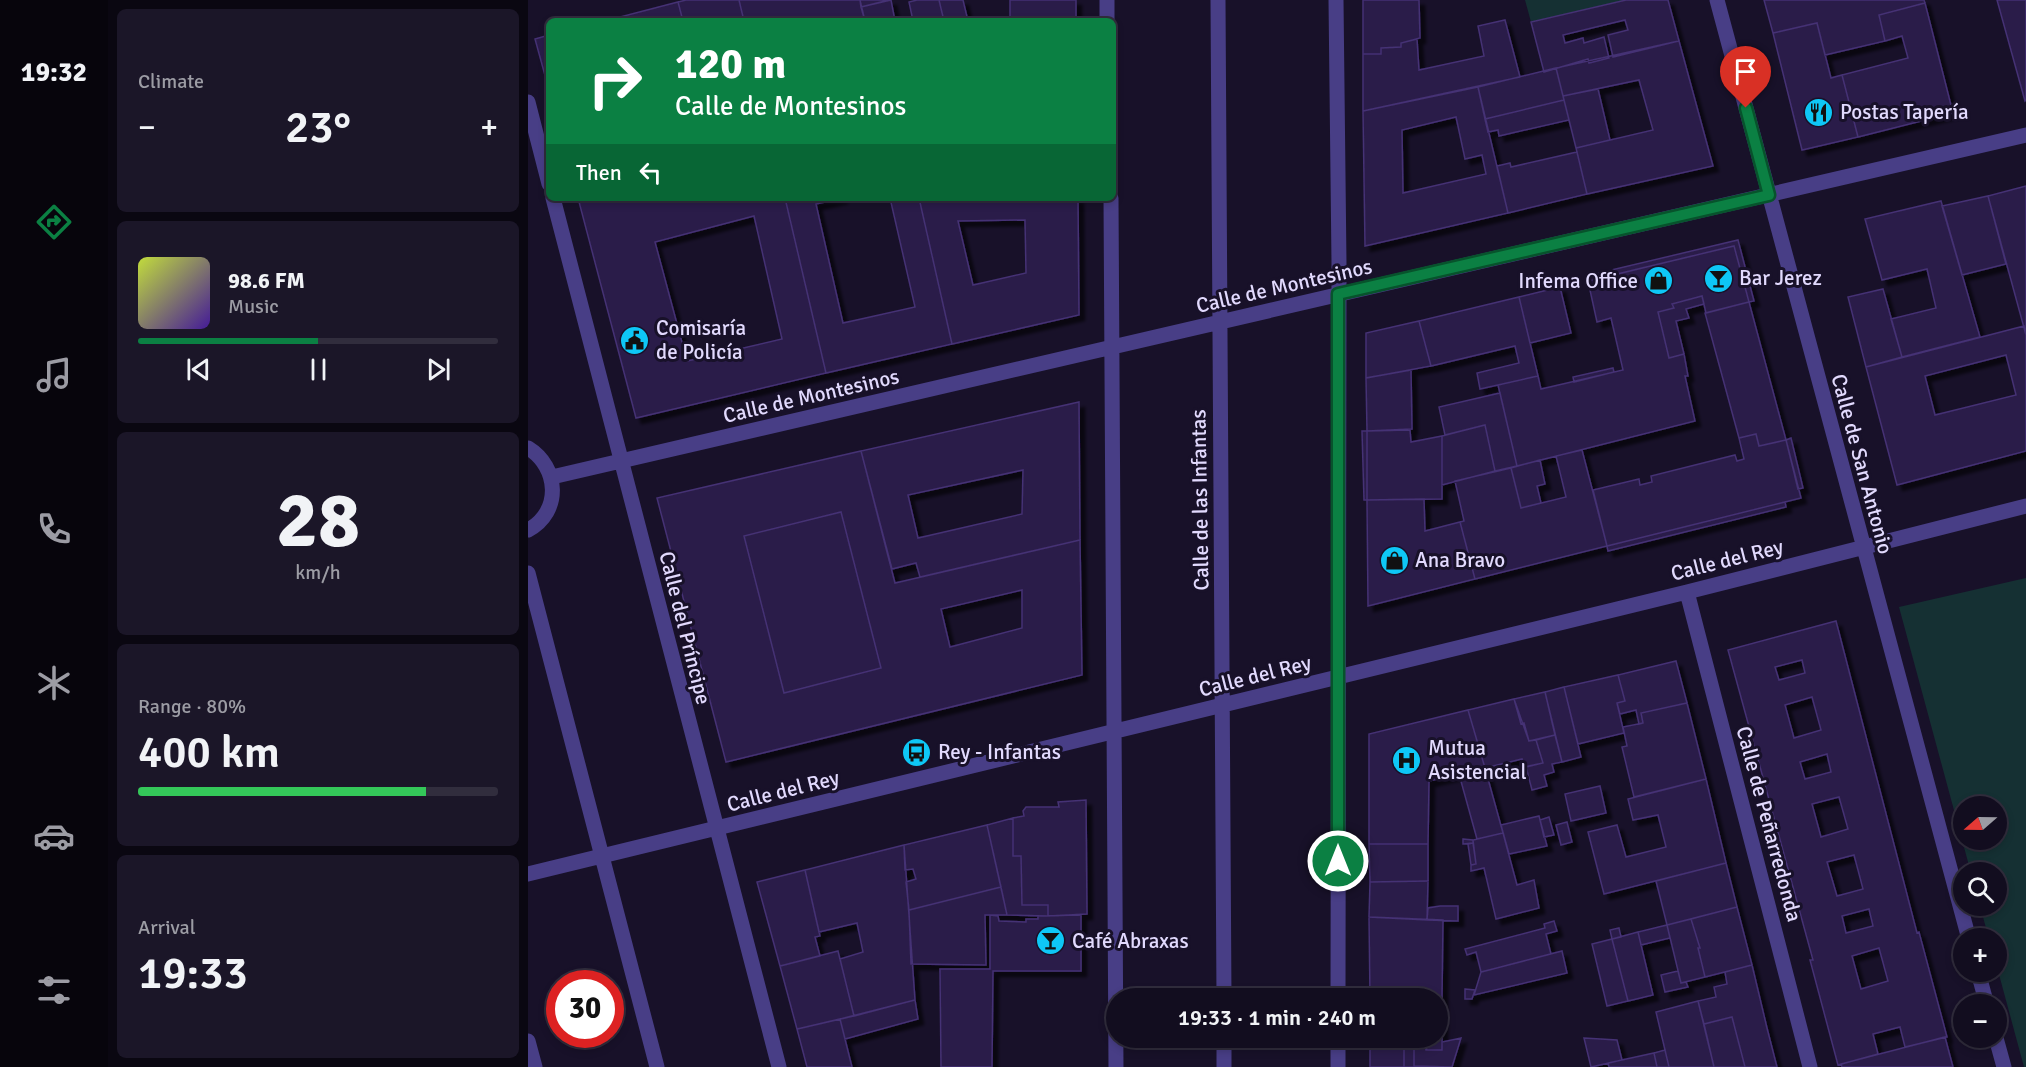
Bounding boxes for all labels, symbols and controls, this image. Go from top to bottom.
text: 120 m [675,39,786,90]
icon: right [576,42,654,120]
pin [1720,46,1771,108]
icon: arrive [1729,55,1762,88]
text: 19:32 [21,56,87,89]
text: Climate [138,69,204,94]
text: Calle de Montesinos [675,90,906,123]
restaurant icon: Postas Tapería [1803,96,1835,128]
place label: Postas Tapería [1840,99,1969,125]
text: 23° [285,100,351,155]
text: − [138,107,156,148]
text: + [480,107,498,148]
icon: left [634,156,667,189]
text: Then [576,159,622,186]
icon: directions [33,201,75,243]
street label: Calle de Montesinos [1193,253,1375,319]
bar icon: Bar Jerez [1702,262,1734,294]
shop icon: Infema Office [1643,265,1675,297]
place label: Bar Jerez [1739,265,1822,291]
text: 98.6 FM [228,267,305,294]
place label: Infema Office [1518,268,1638,294]
text: Music [228,294,279,319]
place label: Comisaría de Policía [656,315,746,365]
public building icon: Comisaría de Policía [619,324,651,356]
icon: previous [182,353,215,386]
icon: pause [302,353,335,386]
icon: next [422,353,455,386]
icon: music [33,354,75,396]
street label: Calle de Montesinos [720,363,902,429]
street label: Calle de San Antonio [1825,371,1899,557]
street label: Calle de las Infantas [1185,409,1215,591]
text: 28 [276,473,360,569]
icon: phone [33,508,75,550]
street label: Calle del Rey [1668,533,1786,587]
shop icon: Ana Bravo [1378,544,1410,576]
place label: Ana Bravo [1415,547,1505,573]
street label: Calle del Príncipe [653,549,717,707]
text: km/h [295,560,341,585]
street label: Calle del Rey [1196,649,1314,703]
icon: climate [33,662,75,704]
text: Range · 80% [138,694,246,719]
street label: Calle de Peñarredonda [1730,723,1808,925]
text: 400 km [138,725,280,780]
place label: Mutua Asistencial [1428,735,1527,785]
bus stop icon: Rey - Infantas [901,736,933,768]
place label: Rey - Infantas [938,739,1061,765]
hospital icon: Mutua Asistencial [1391,744,1423,776]
street label: Calle del Rey [724,764,842,818]
north arrow [1953,796,2007,850]
map controls [1953,796,2007,1048]
icon: car [33,815,75,857]
position arrow [1306,829,1370,893]
button: search [1953,862,2007,916]
text: Arrival [138,915,196,940]
bar icon: Café Abraxas [1035,925,1067,957]
place label: Café Abraxas [1072,928,1189,954]
button: + [1953,928,2007,982]
text: 19:33 [138,946,248,1001]
icon: filters [33,969,75,1011]
speed limit sign: 30 [546,970,624,1048]
button: − [1953,994,2007,1048]
text: 19:33 · 1 min · 240 m [1178,1004,1376,1031]

